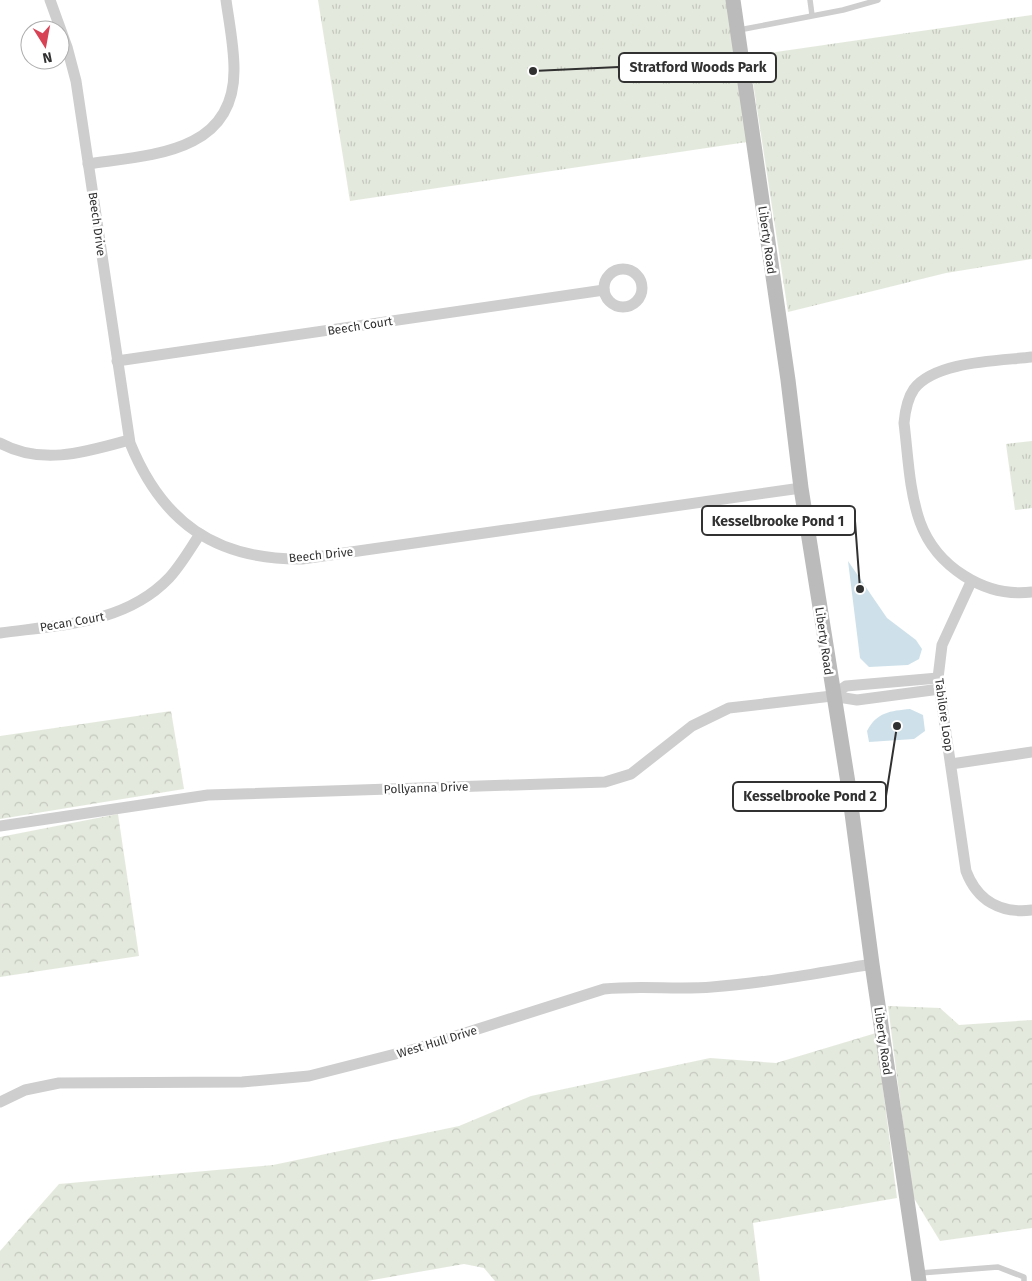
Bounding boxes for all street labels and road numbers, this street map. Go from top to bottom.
street label: Beech Drive [86,191,108,257]
street label: Liberty Road [755,205,779,275]
street label: Beech Court [326,314,394,338]
street label: Beech Drive [288,545,354,565]
street label: Liberty Road [812,606,836,676]
street label: Pecan Court [39,609,106,635]
street label: Tabilore Loop [932,677,956,753]
street label: Pollyanna Drive [383,780,469,796]
street label: Liberty Road [871,1006,895,1076]
street label: West Hull Drive [395,1023,479,1061]

